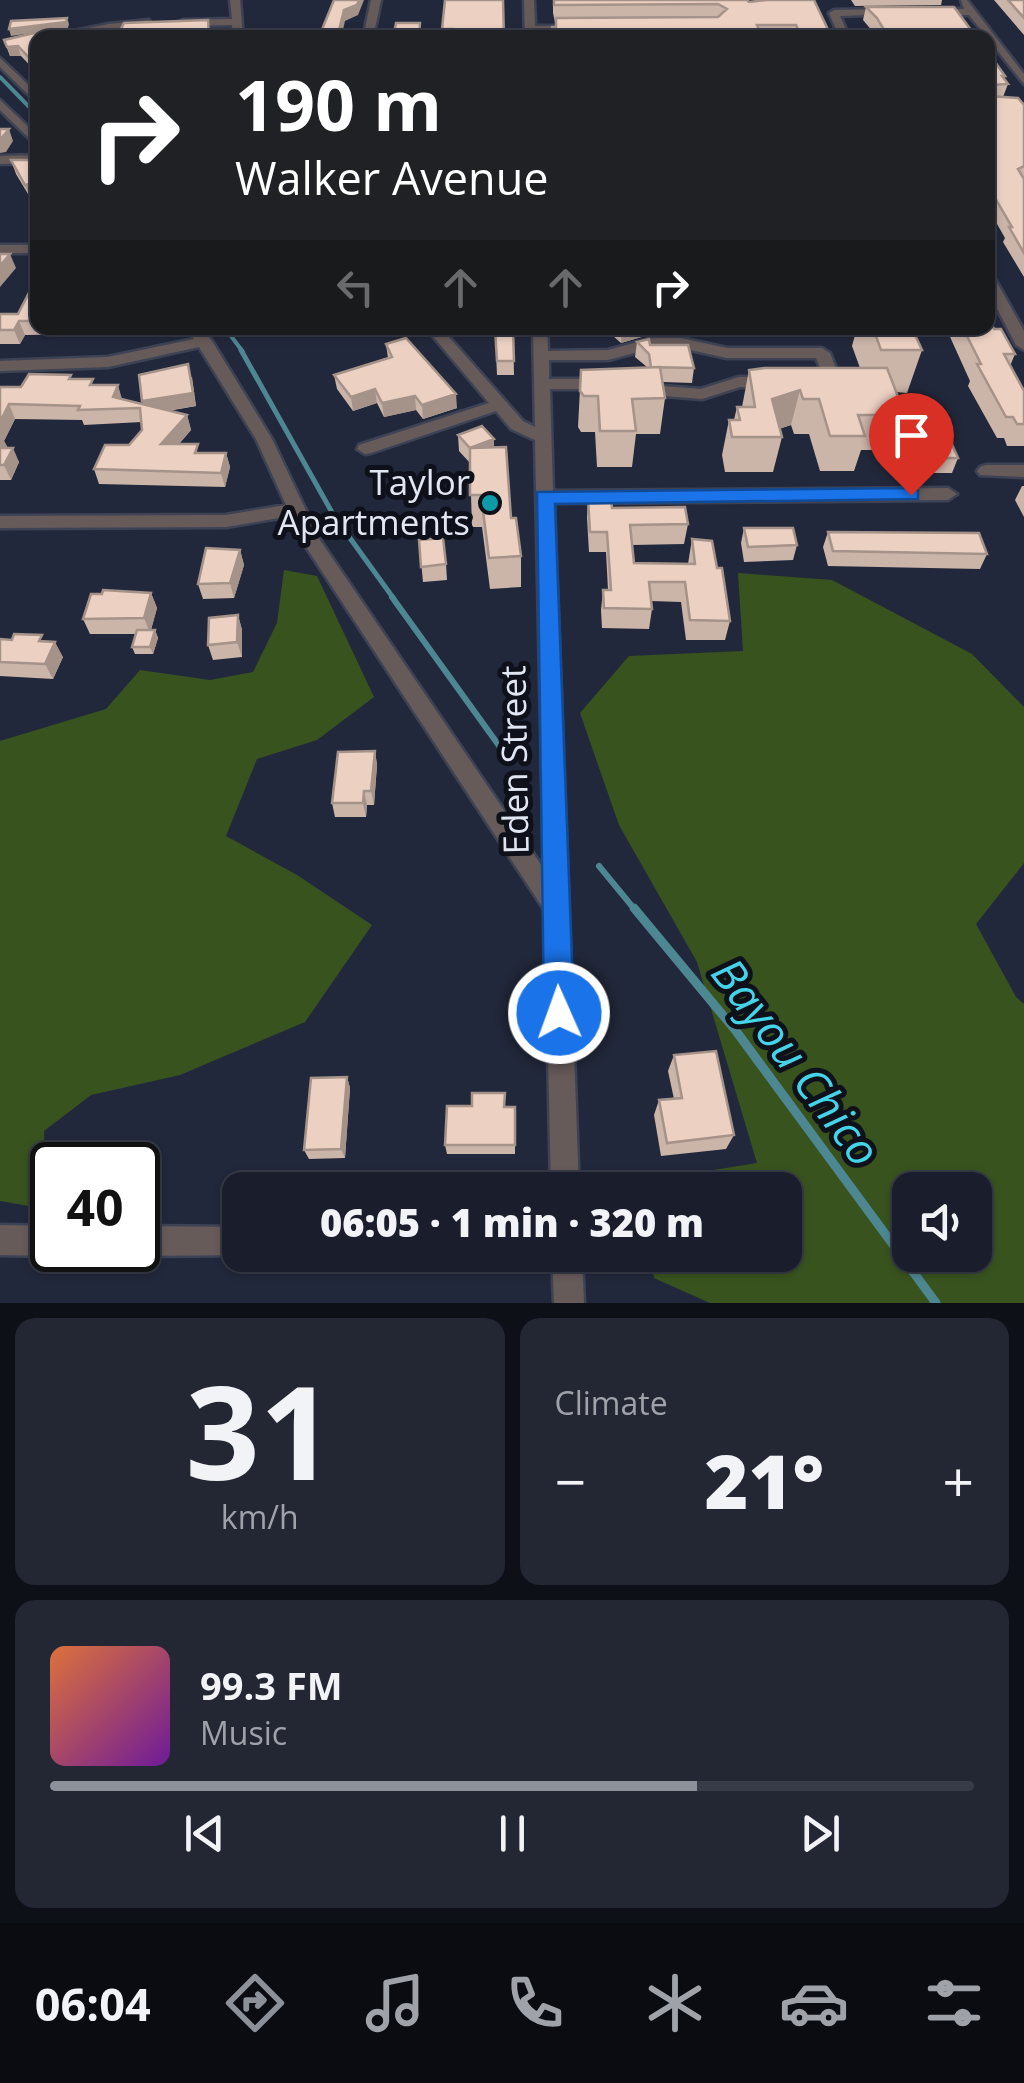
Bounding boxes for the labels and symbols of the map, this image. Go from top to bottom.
pin [869,393,954,496]
place label: Taylor Apartments [278,458,470,545]
marker: Taylor Apartments [479,492,501,514]
street label: Eden Street [488,665,539,855]
water label: Bayou Chico [699,945,895,1178]
position arrow [507,961,611,1065]
speed limit sign: 40 [30,1142,160,1272]

